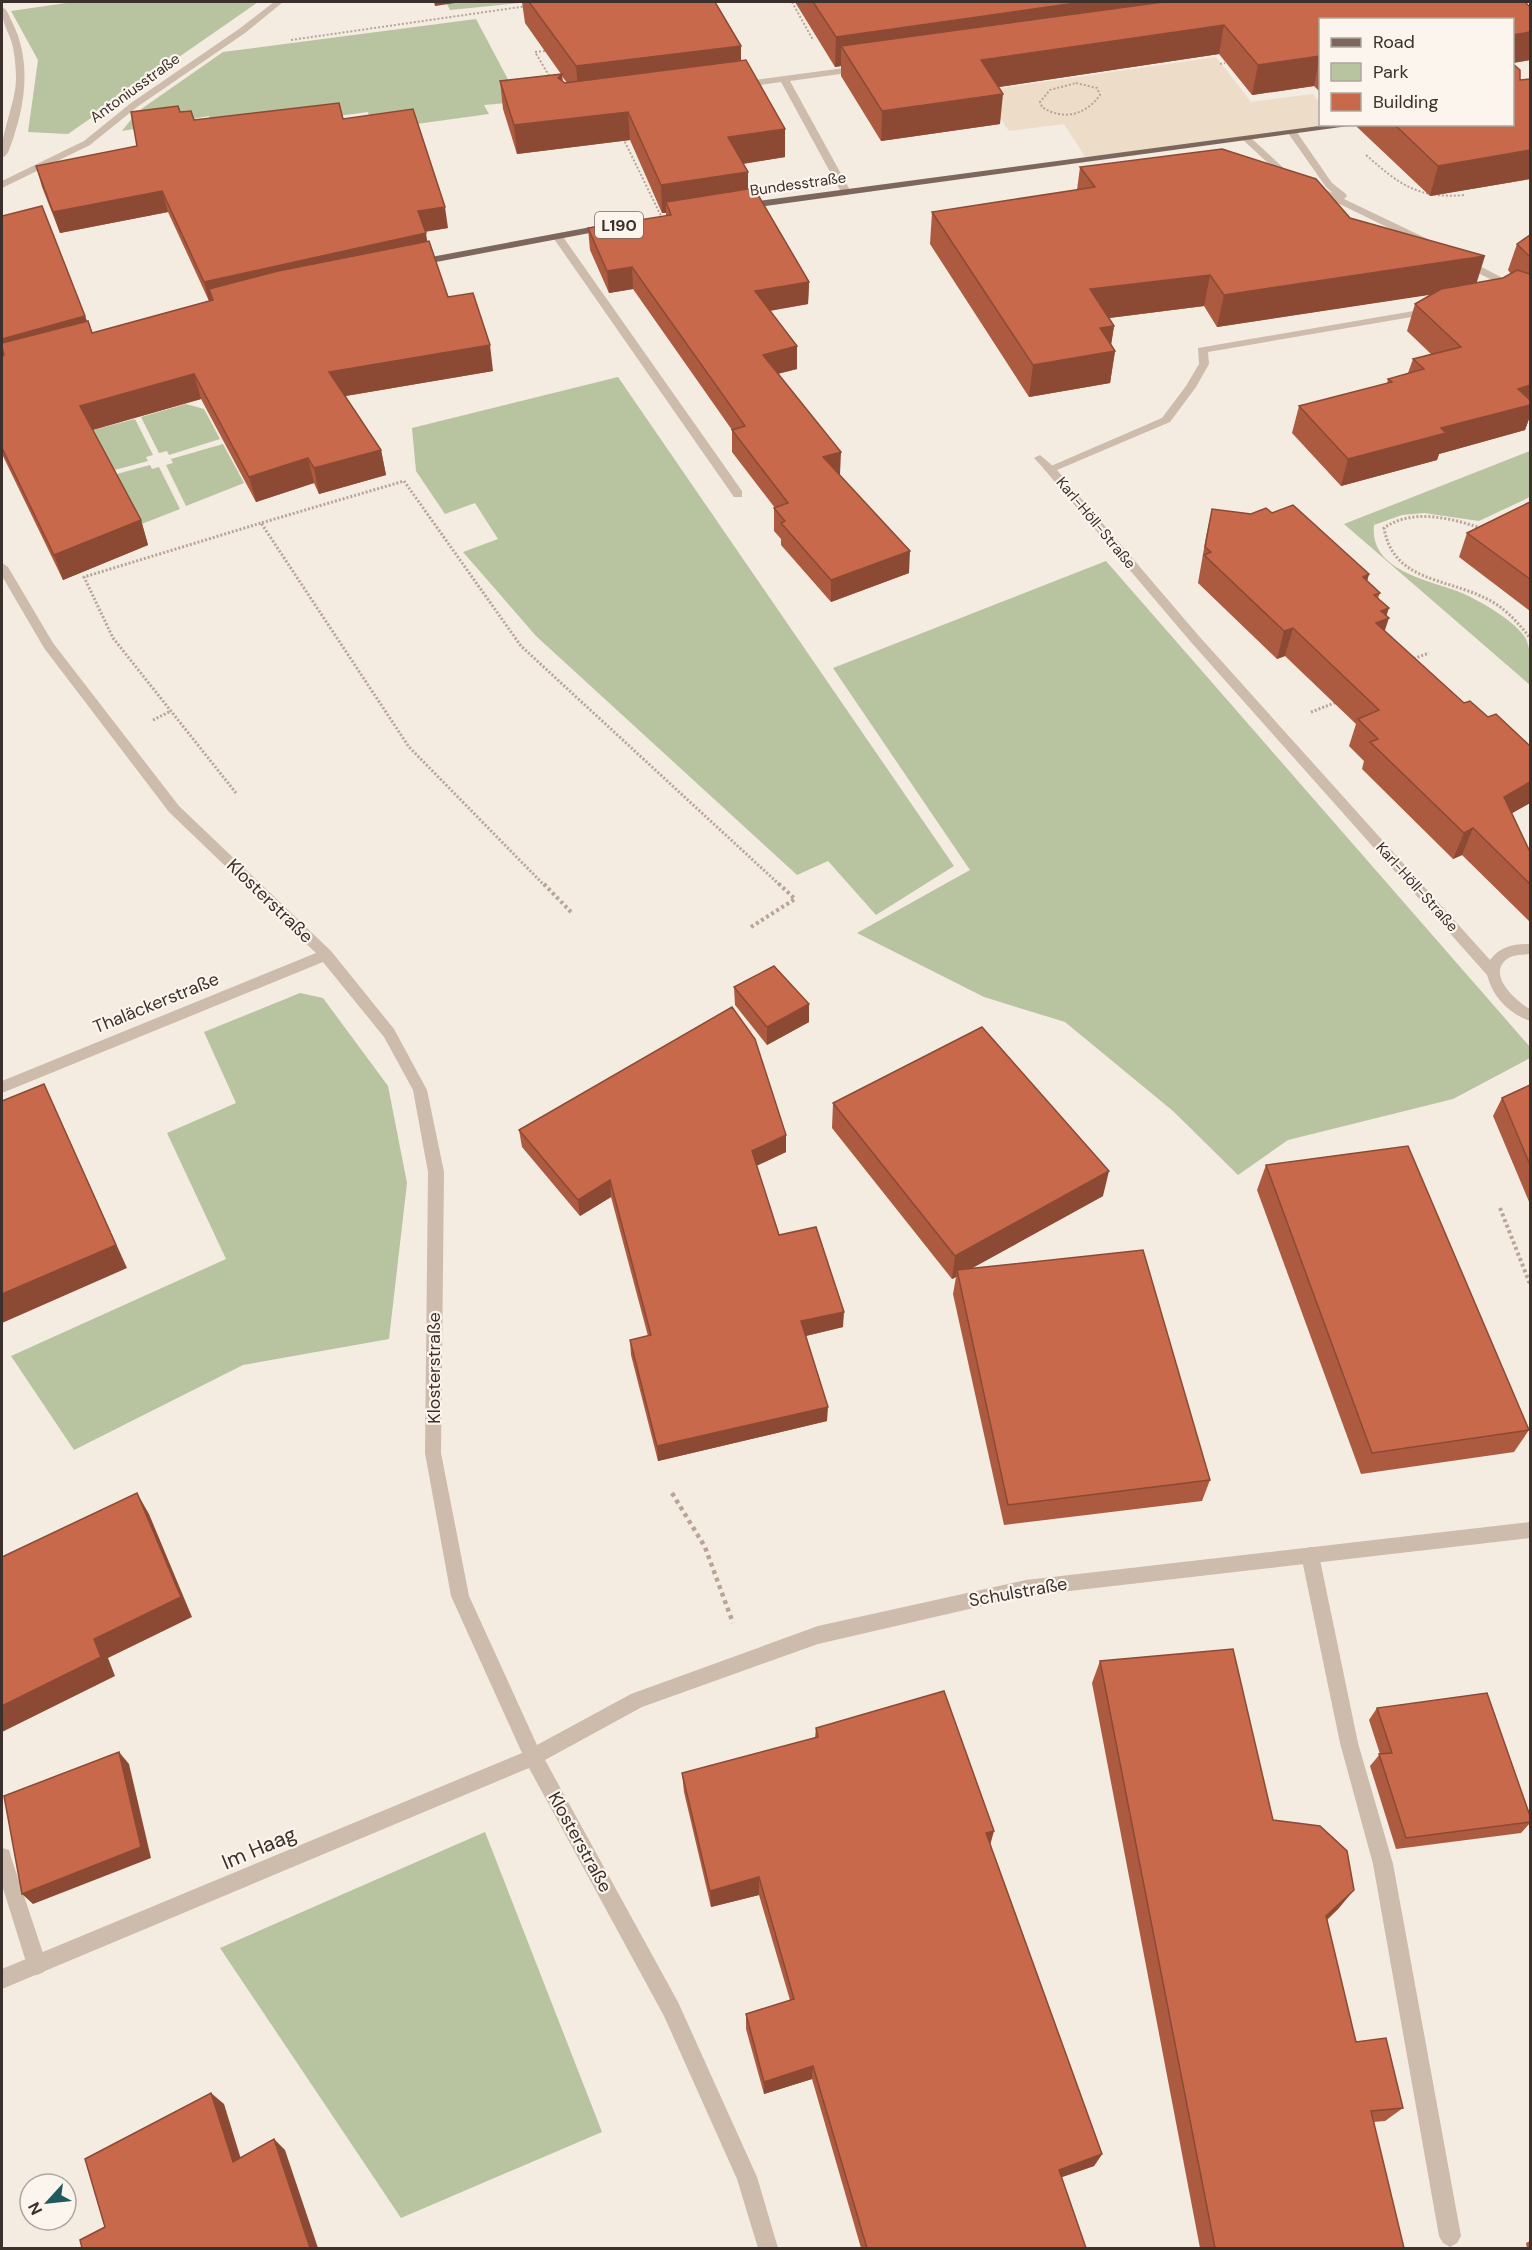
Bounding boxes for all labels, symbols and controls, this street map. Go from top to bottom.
legend [1319,18,1514,126]
text: Road [1373,30,1415,54]
street label: Antoniusstraße [86,49,184,127]
text: Park [1373,60,1409,84]
text: Building [1373,90,1438,114]
street label: Bundesstraße [749,167,847,201]
road number: L190 [595,212,643,238]
street label: Karl-Höll-Straße [1052,473,1140,573]
street label: Karl-Höll-Straße [1371,838,1463,936]
street label: Klosterstraße [222,854,318,948]
street label: Thaläckerstraße [90,967,222,1039]
street label: Klosterstraße [422,1312,446,1424]
street label: Schulstraße [967,1572,1069,1612]
street label: Klosterstraße [542,1787,618,1897]
street label: Im Haag [218,1820,301,1876]
north arrow [18,2172,78,2232]
text: N [23,2199,47,2219]

